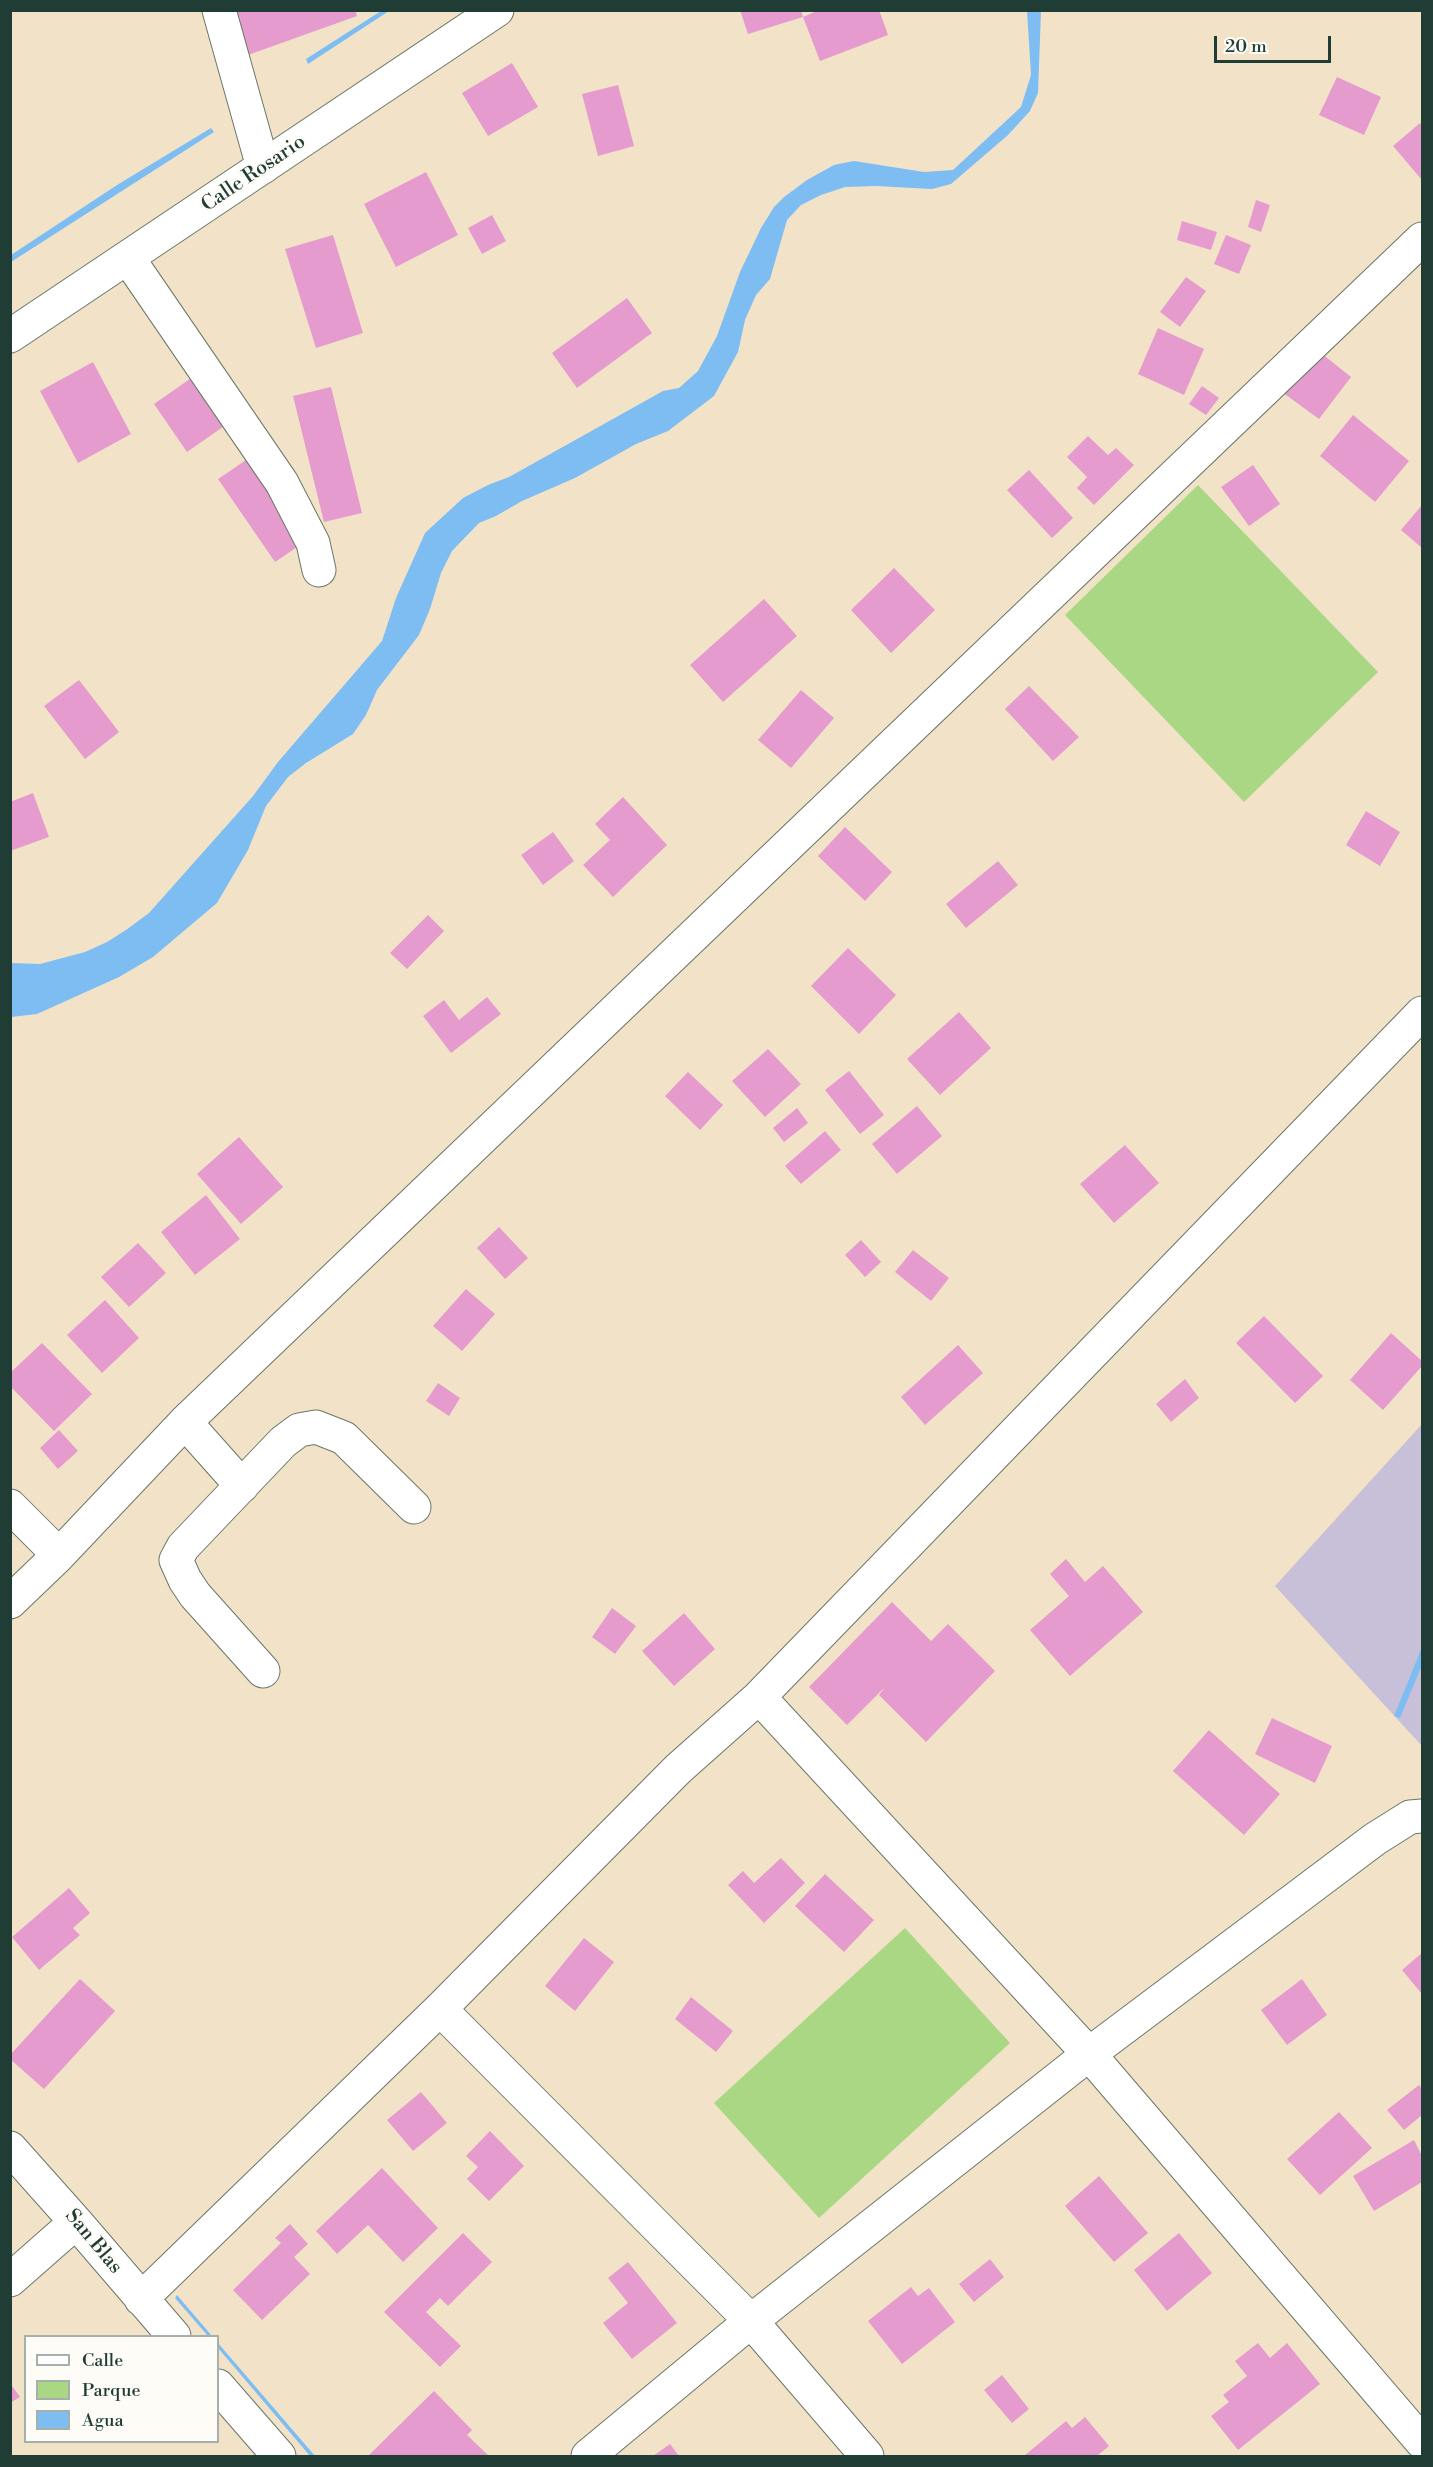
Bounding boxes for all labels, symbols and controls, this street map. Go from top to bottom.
scale bar [1217,24,1334,62]
text: 20 m [1225,35,1267,58]
street label: Calle Rosario [197,130,311,218]
street label: San Blas [59,2205,127,2279]
legend [24,2335,219,2443]
text: Calle [82,2349,123,2372]
text: Parque [82,2379,141,2402]
text: Agua [82,2409,124,2432]

